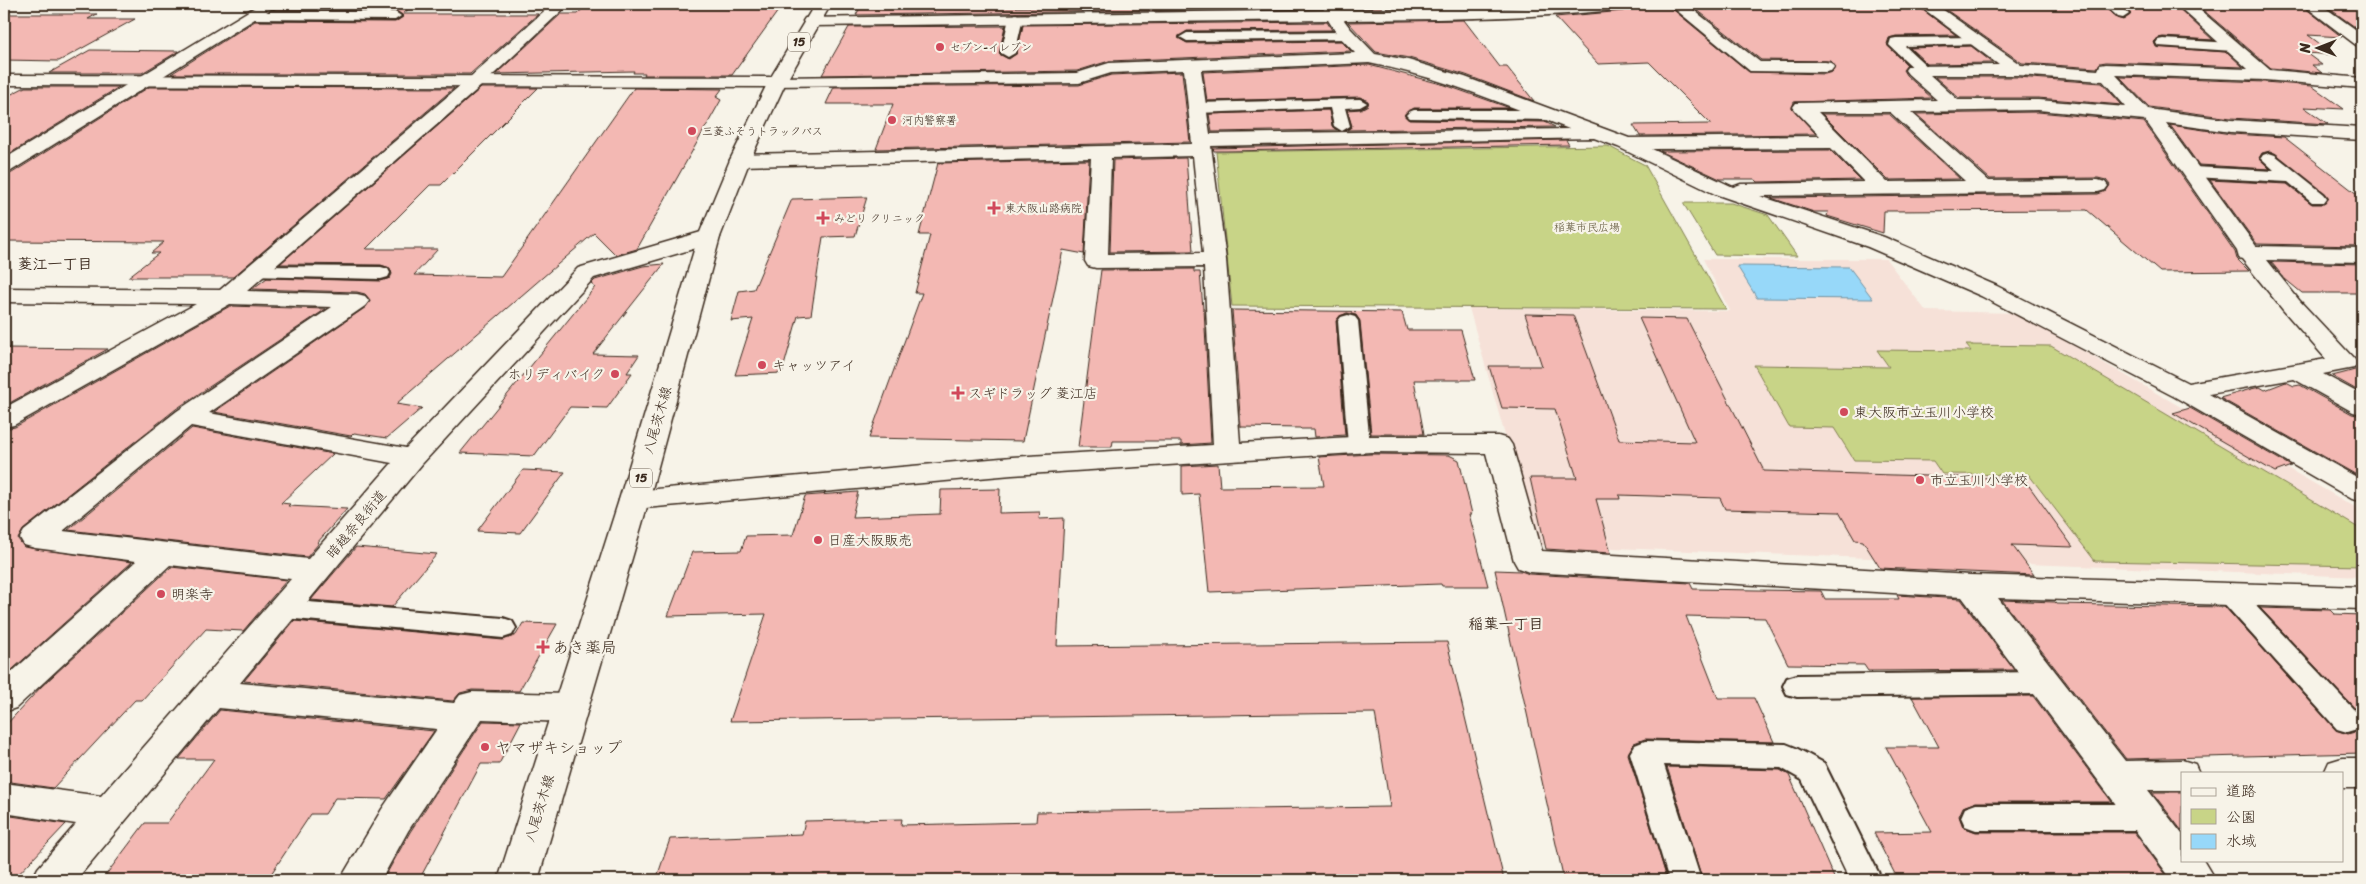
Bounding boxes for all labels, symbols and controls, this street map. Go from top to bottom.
north arrow [2294,22,2344,72]
road number: 15 [788,32,810,52]
place label: セブン-イレブン [950,38,1032,57]
marker: セブン-イレブン [934,41,946,53]
text: N [2293,43,2318,54]
place label: 河内警察署 [902,111,957,130]
marker: 河内警察署 [886,114,898,126]
place label: 三菱ふそうトラックバス [702,122,823,141]
marker: 三菱ふそうトラックバス [686,125,698,137]
place label: 東大阪山路病院 [1005,199,1082,218]
marker: 東大阪山路病院 [987,201,1001,215]
place label: みどり クリニック [834,209,925,228]
marker: みどり クリニック [816,211,830,225]
park label: 稲葉市民広場 [1554,218,1620,237]
district label: 菱江一丁目 [17,251,93,277]
place label: キャッツアイ [772,353,855,378]
marker: キャッツアイ [756,359,768,371]
place label: ホリディバイク [508,362,605,387]
marker: ホリディバイク [609,368,621,380]
place label: スギドラッグ 菱江店 [968,381,1098,406]
street label: 八尾茨木線 [636,383,679,457]
marker: スギドラッグ 菱江店 [952,387,964,399]
place label: 東大阪市立玉川小学校 [1854,400,1994,425]
marker: 東大阪市立玉川小学校 [1838,406,1850,418]
road number: 15 [630,468,652,488]
place label: 市立玉川小学校 [1930,468,2028,493]
marker: 市立玉川小学校 [1914,474,1926,486]
street label: 暗越奈良街道 [320,484,393,565]
place label: 日産大阪販売 [828,528,912,553]
marker: 日産大阪販売 [812,534,824,546]
place label: 明楽寺 [171,582,213,607]
marker: 明楽寺 [155,588,167,600]
district label: 稲葉一丁目 [1468,611,1544,637]
place label: あき薬局 [553,633,617,662]
marker: あき薬局 [537,641,549,653]
place label: ヤマザキショップ [495,733,622,762]
marker: ヤマザキショップ [479,741,491,753]
street label: 八尾茨木線 [517,771,562,845]
legend [2181,772,2344,862]
text: 道路 [2226,778,2256,804]
text: 公園 [2226,804,2256,830]
text: 水域 [2226,828,2256,854]

